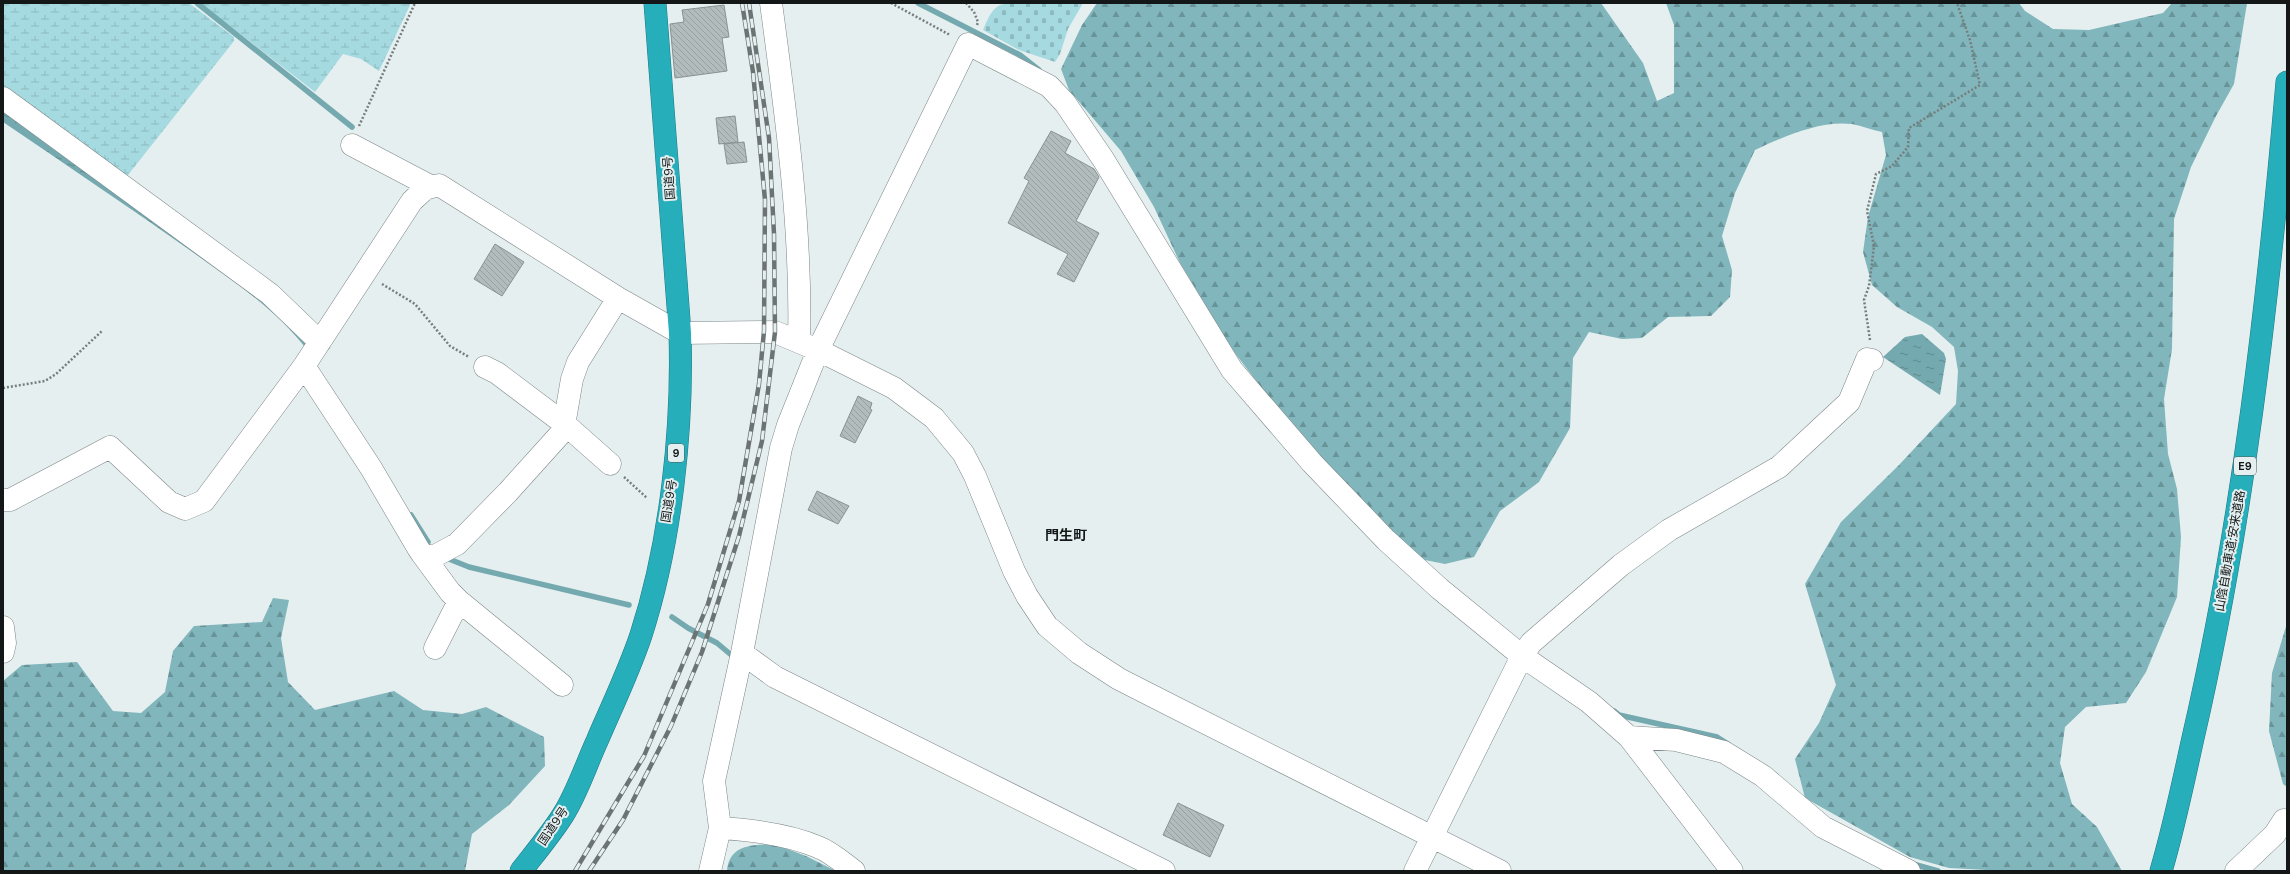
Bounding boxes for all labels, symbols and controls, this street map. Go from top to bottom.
street label: 国道9号 [660,156,678,200]
road number: 9 [668,444,684,462]
road number: E9 [2234,457,2256,475]
street label: 国道9号 [658,478,680,524]
street label: 山陰自動車道;安来道路 [2211,489,2249,613]
district label: 門生町 [1045,526,1087,544]
street label: 国道9号 [534,803,572,849]

